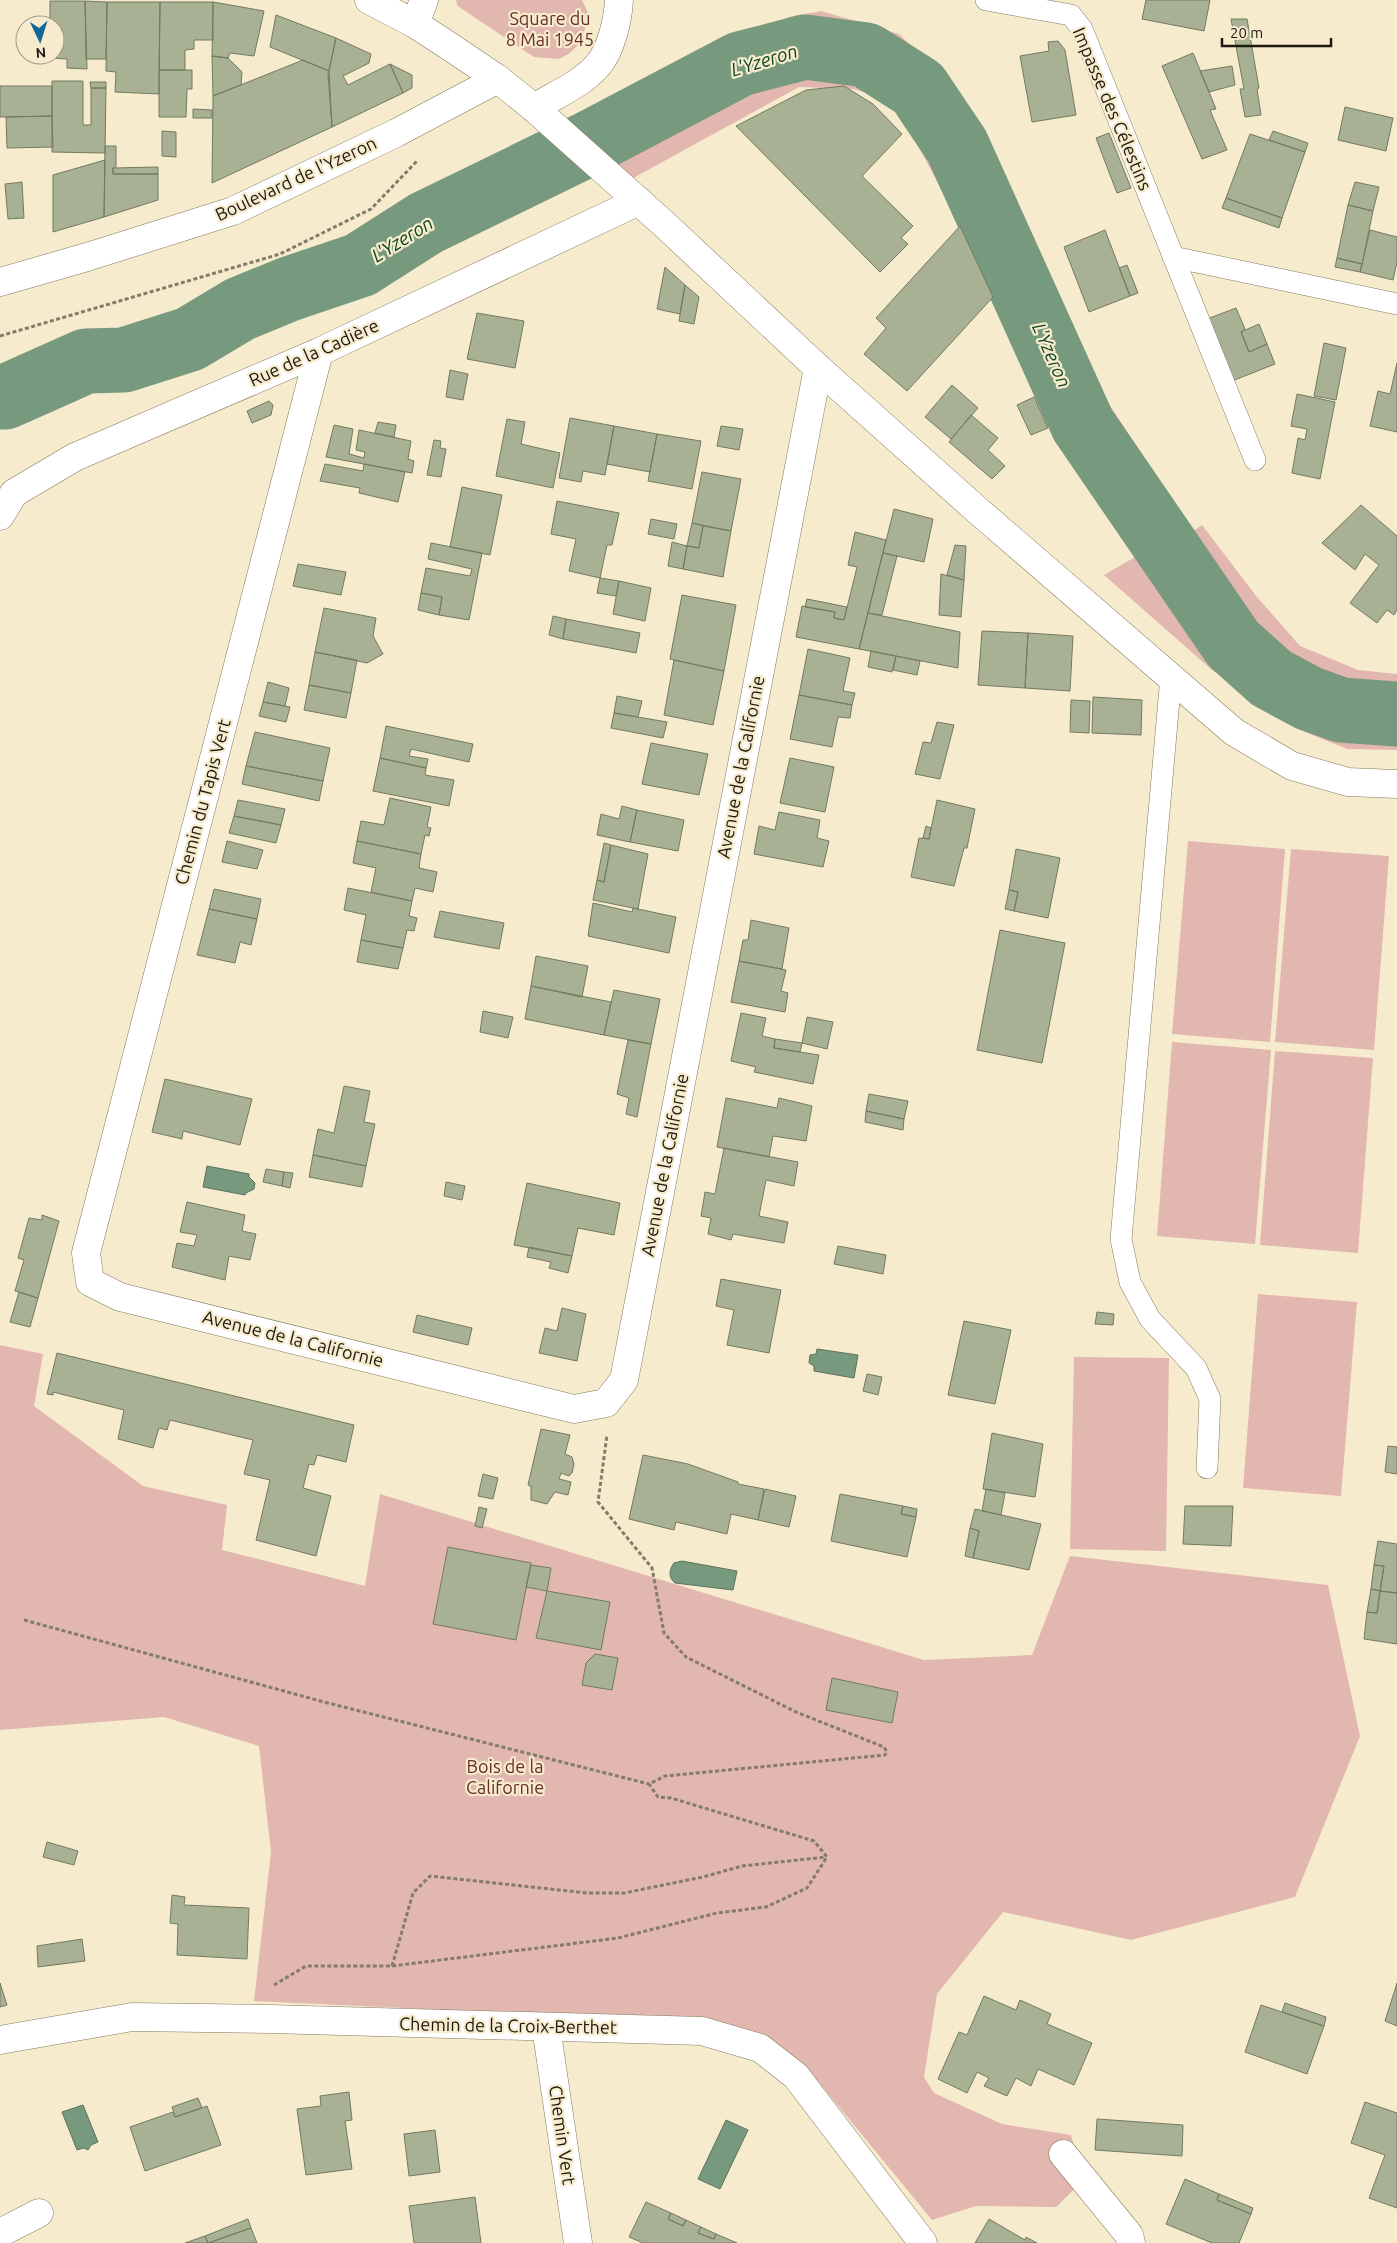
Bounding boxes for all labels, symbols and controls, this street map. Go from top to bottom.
park label: Square du 8 Mai 1945 [506,8,594,49]
north arrow [15,15,65,65]
scale bar [1222,15,1331,47]
street label: Impasse des Célestins [1070,24,1156,193]
text: 20 m [1230,24,1263,41]
water label: L'Yzeron [728,39,800,81]
text: N [35,45,47,61]
street label: Boulevard de l'Yzeron [212,132,379,224]
water label: L'Yzeron [367,212,437,266]
street label: Rue de la Cadière [246,314,382,390]
water label: L'Yzeron [1028,319,1076,391]
street label: Avenue de la Californie [712,674,768,860]
street label: Chemin du Tapis Vert [170,717,234,887]
street label: Avenue de la Californie [636,1072,692,1258]
street label: Avenue de la Californie [201,1306,386,1370]
park label: Bois de la Californie [466,1756,544,1797]
street label: Chemin de la Croix-Berthet [399,2013,617,2037]
street label: Chemin Vert [546,2084,580,2186]

